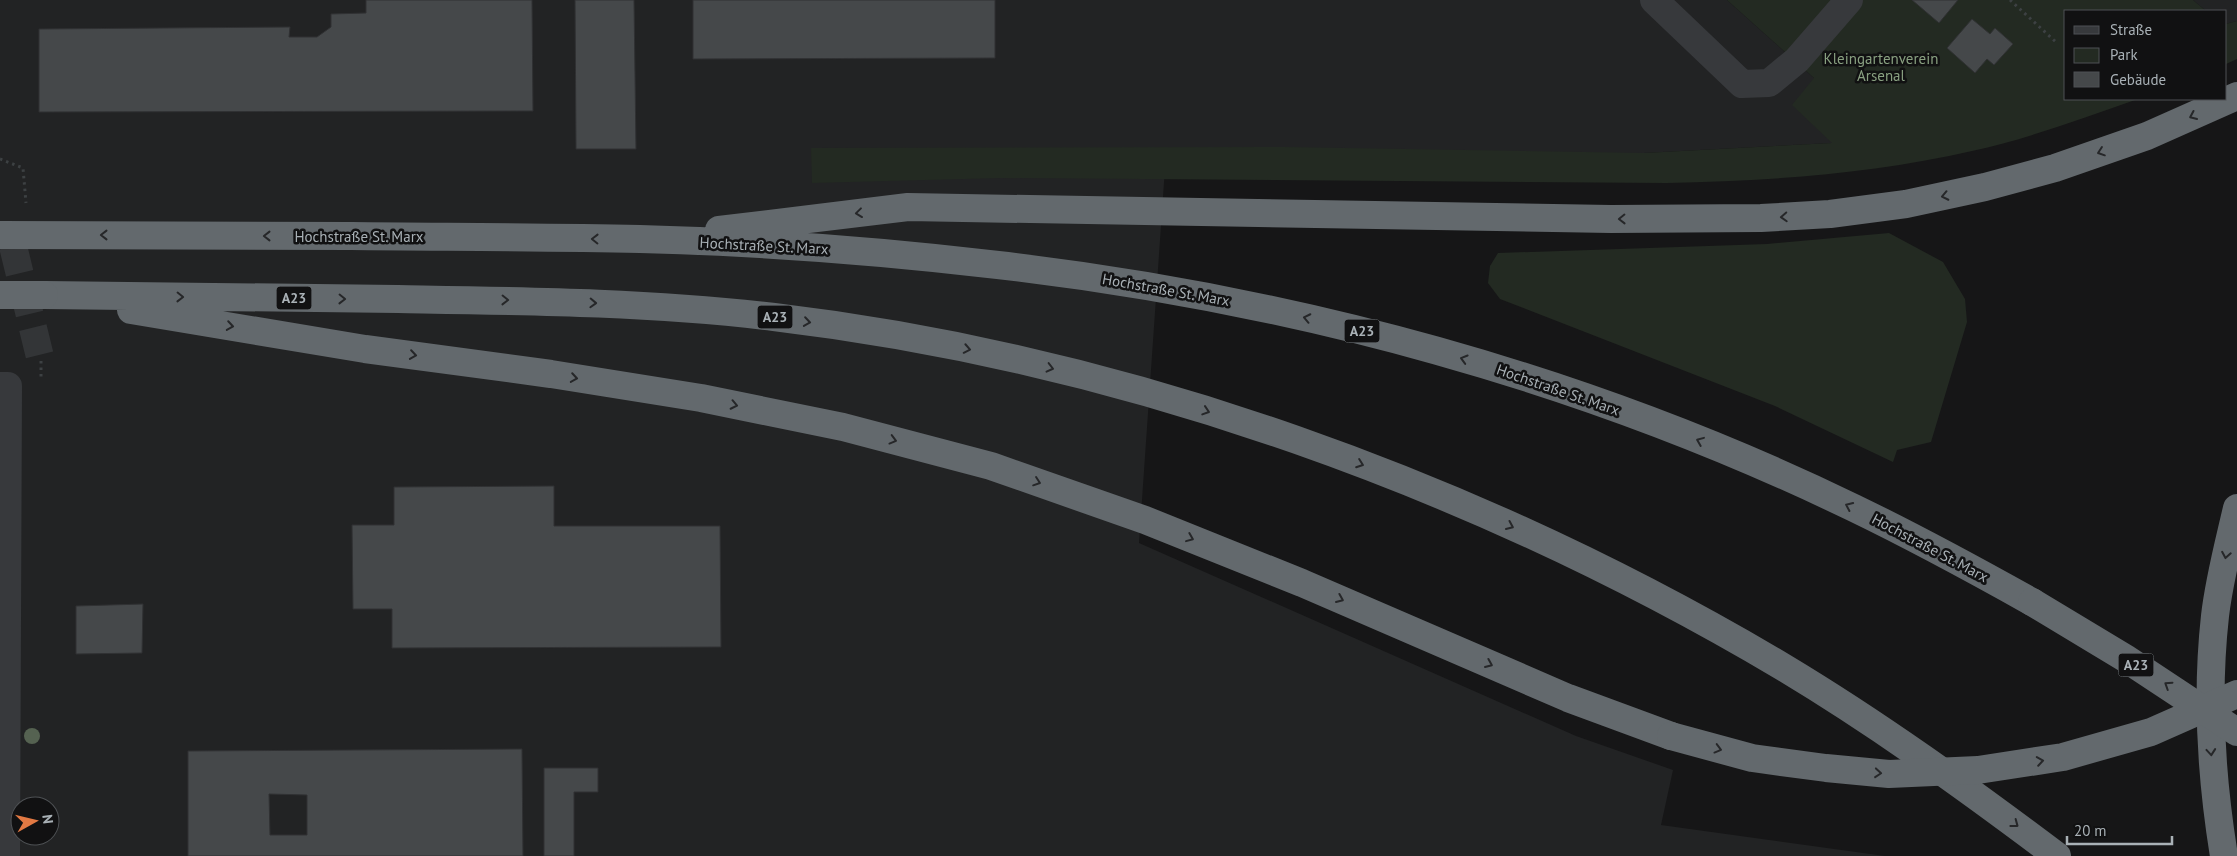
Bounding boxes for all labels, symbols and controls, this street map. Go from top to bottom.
legend [2064,10,2227,100]
text: Straße [2110,20,2152,39]
text: Park [2110,45,2138,64]
park label: Kleingartenverein Arsenal [1824,49,1938,85]
text: Gebäude [2110,70,2166,89]
one-way arrow [2189,110,2198,120]
one-way arrow [2098,146,2106,156]
one-way arrow [1941,190,1949,200]
one-way arrow [855,207,863,218]
one-way arrow [1780,211,1788,222]
one-way arrow [1617,214,1625,224]
street label: Hochstraße St. Marx [294,227,424,246]
one-way arrow [100,230,108,241]
one-way arrow [263,231,270,241]
street label: Hochstraße St. Marx [699,233,829,258]
one-way arrow [591,234,598,244]
street label: Hochstraße St. Marx [1101,269,1232,310]
road number: A23 [276,286,312,310]
one-way arrow [176,292,184,302]
one-way arrow [339,294,347,304]
one-way arrow [501,295,509,306]
one-way arrow [589,298,597,308]
road number: A23 [758,306,792,328]
one-way arrow [1303,313,1312,323]
one-way arrow [802,316,811,326]
road number: A23 [1344,320,1380,342]
one-way arrow [225,321,234,331]
one-way arrow [962,344,971,354]
one-way arrow [409,350,417,360]
one-way arrow [1460,354,1469,365]
street label: Hochstraße St. Marx [1494,360,1622,420]
one-way arrow [1045,362,1054,373]
one-way arrow [570,372,578,382]
one-way arrow [730,399,739,410]
one-way arrow [1202,406,1210,416]
one-way arrow [888,435,896,445]
one-way arrow [1696,437,1705,447]
one-way arrow [1355,458,1364,468]
one-way arrow [1032,476,1041,486]
one-way arrow [1845,502,1854,512]
street label: Hochstraße St. Marx [1869,509,1992,586]
one-way arrow [1505,519,1514,530]
one-way arrow [1185,532,1193,542]
one-way arrow [2222,551,2232,560]
one-way arrow [1335,593,1344,604]
road number: A23 [2118,654,2154,676]
one-way arrow [1484,657,1493,668]
one-way arrow [2164,682,2173,692]
one-way arrow [1713,743,1721,753]
one-way arrow [2205,748,2216,756]
one-way arrow [2035,756,2044,766]
one-way arrow [1874,767,1882,778]
north arrow [10,796,60,846]
text: N [38,813,57,825]
scale bar [2067,814,2172,846]
one-way arrow [2009,818,2019,827]
text: 20 m [2074,821,2107,840]

